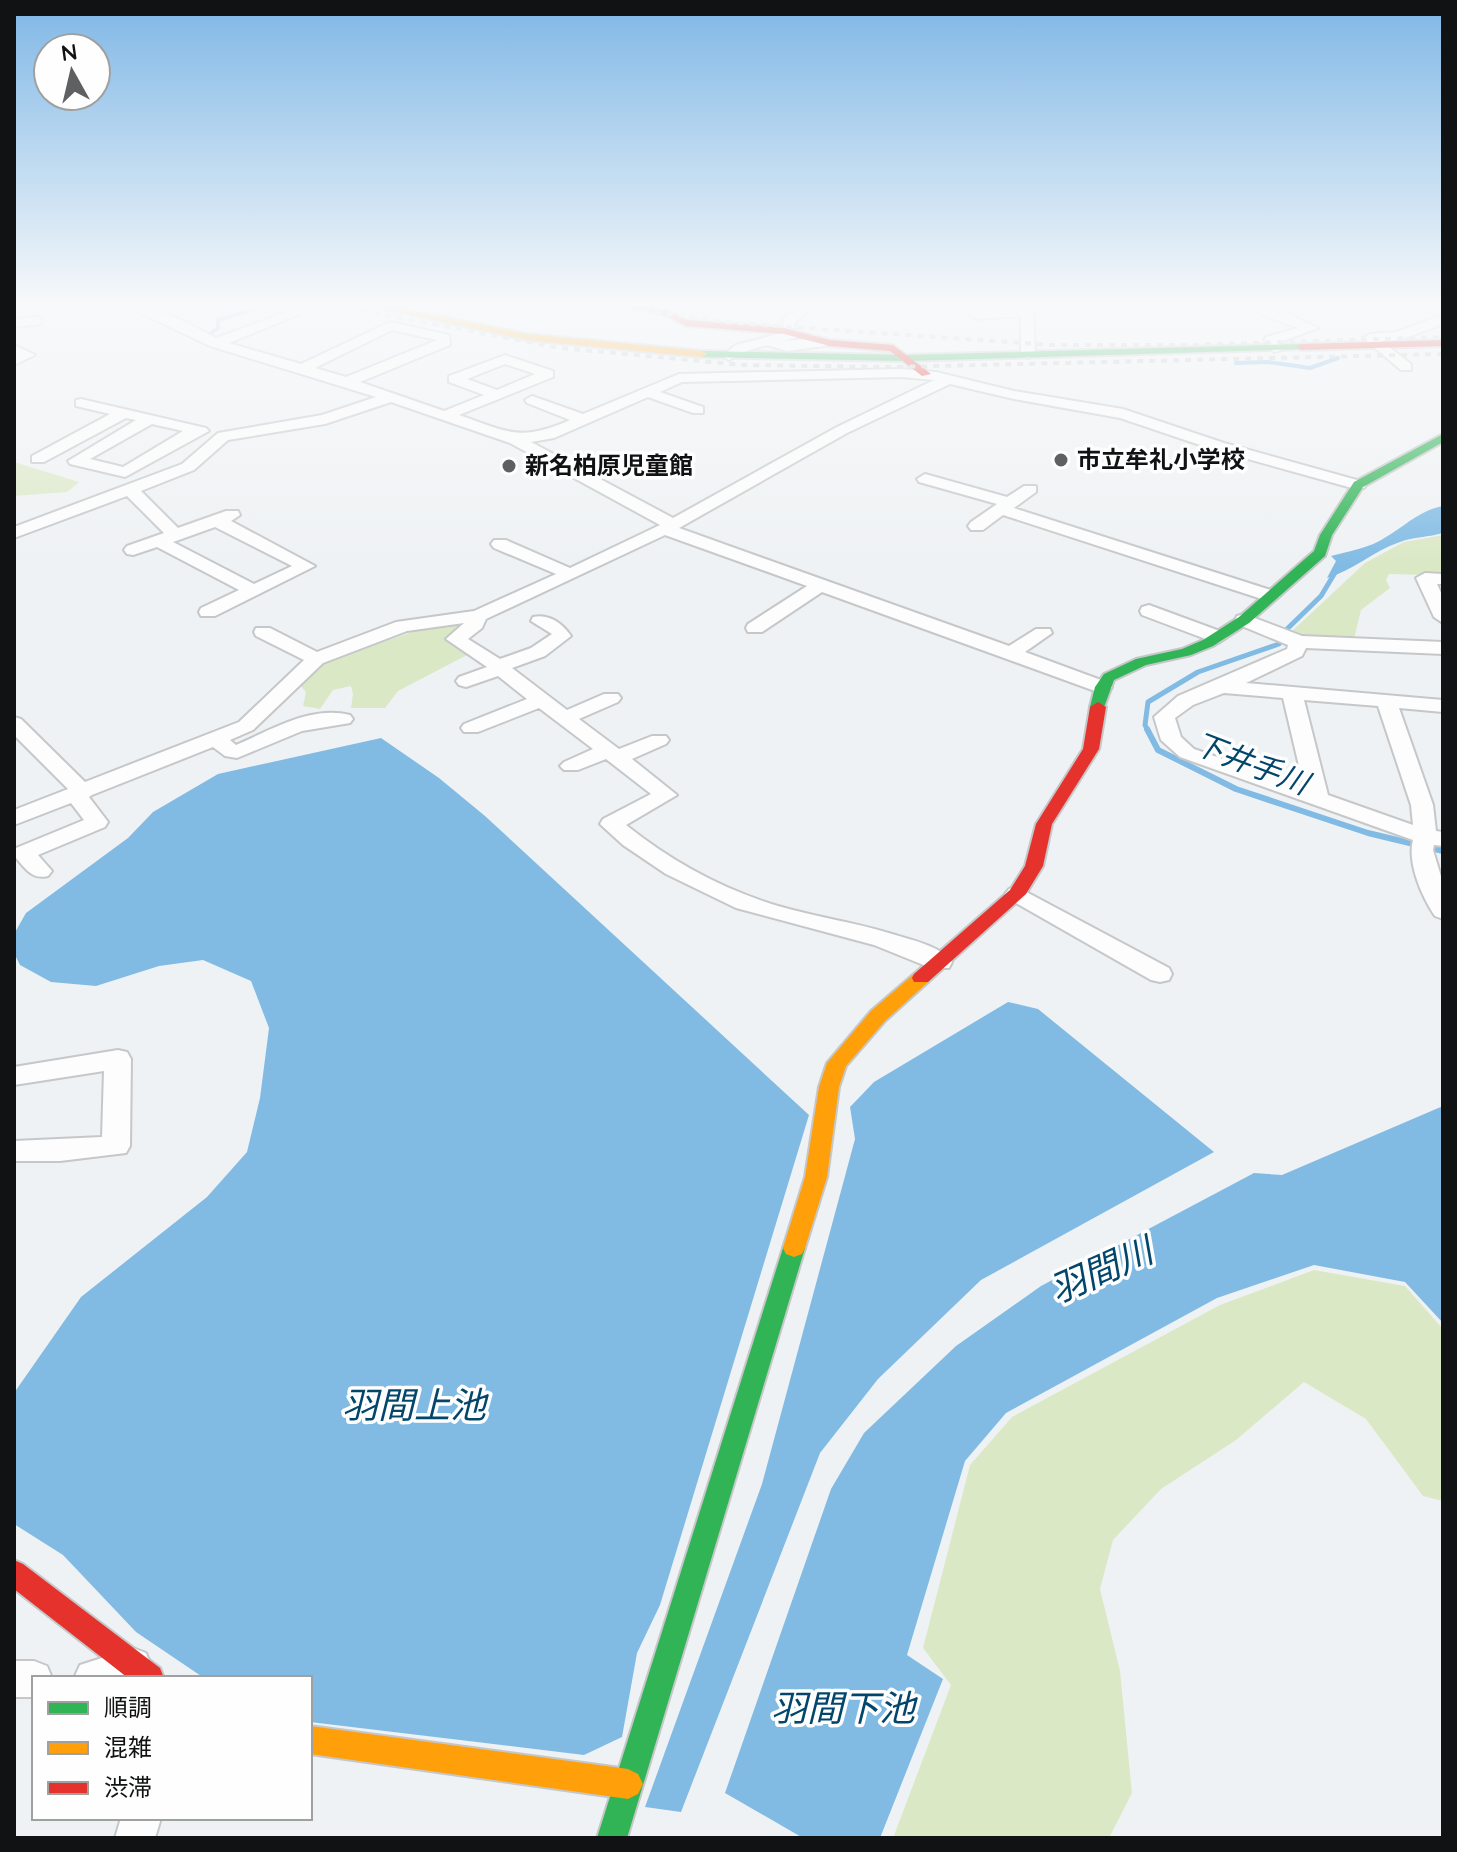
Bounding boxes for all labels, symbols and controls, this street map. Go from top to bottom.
north arrow [32,32,112,112]
text: N [59,37,79,67]
place label: 市立牟礼小学校 [1077,444,1245,474]
place label: 新名柏原児童館 [525,450,693,480]
marker: 市立牟礼小学校 [1052,451,1070,469]
marker: 新名柏原児童館 [500,457,518,475]
water label: 下井手川 [1189,724,1317,803]
water label: 羽間川 [1042,1225,1163,1312]
water label: 羽間上池 [342,1382,489,1427]
legend [32,1676,312,1820]
water label: 羽間下池 [771,1685,918,1730]
text: 順調 [104,1692,152,1722]
text: 混雑 [104,1732,152,1762]
text: 渋滞 [104,1772,152,1802]

